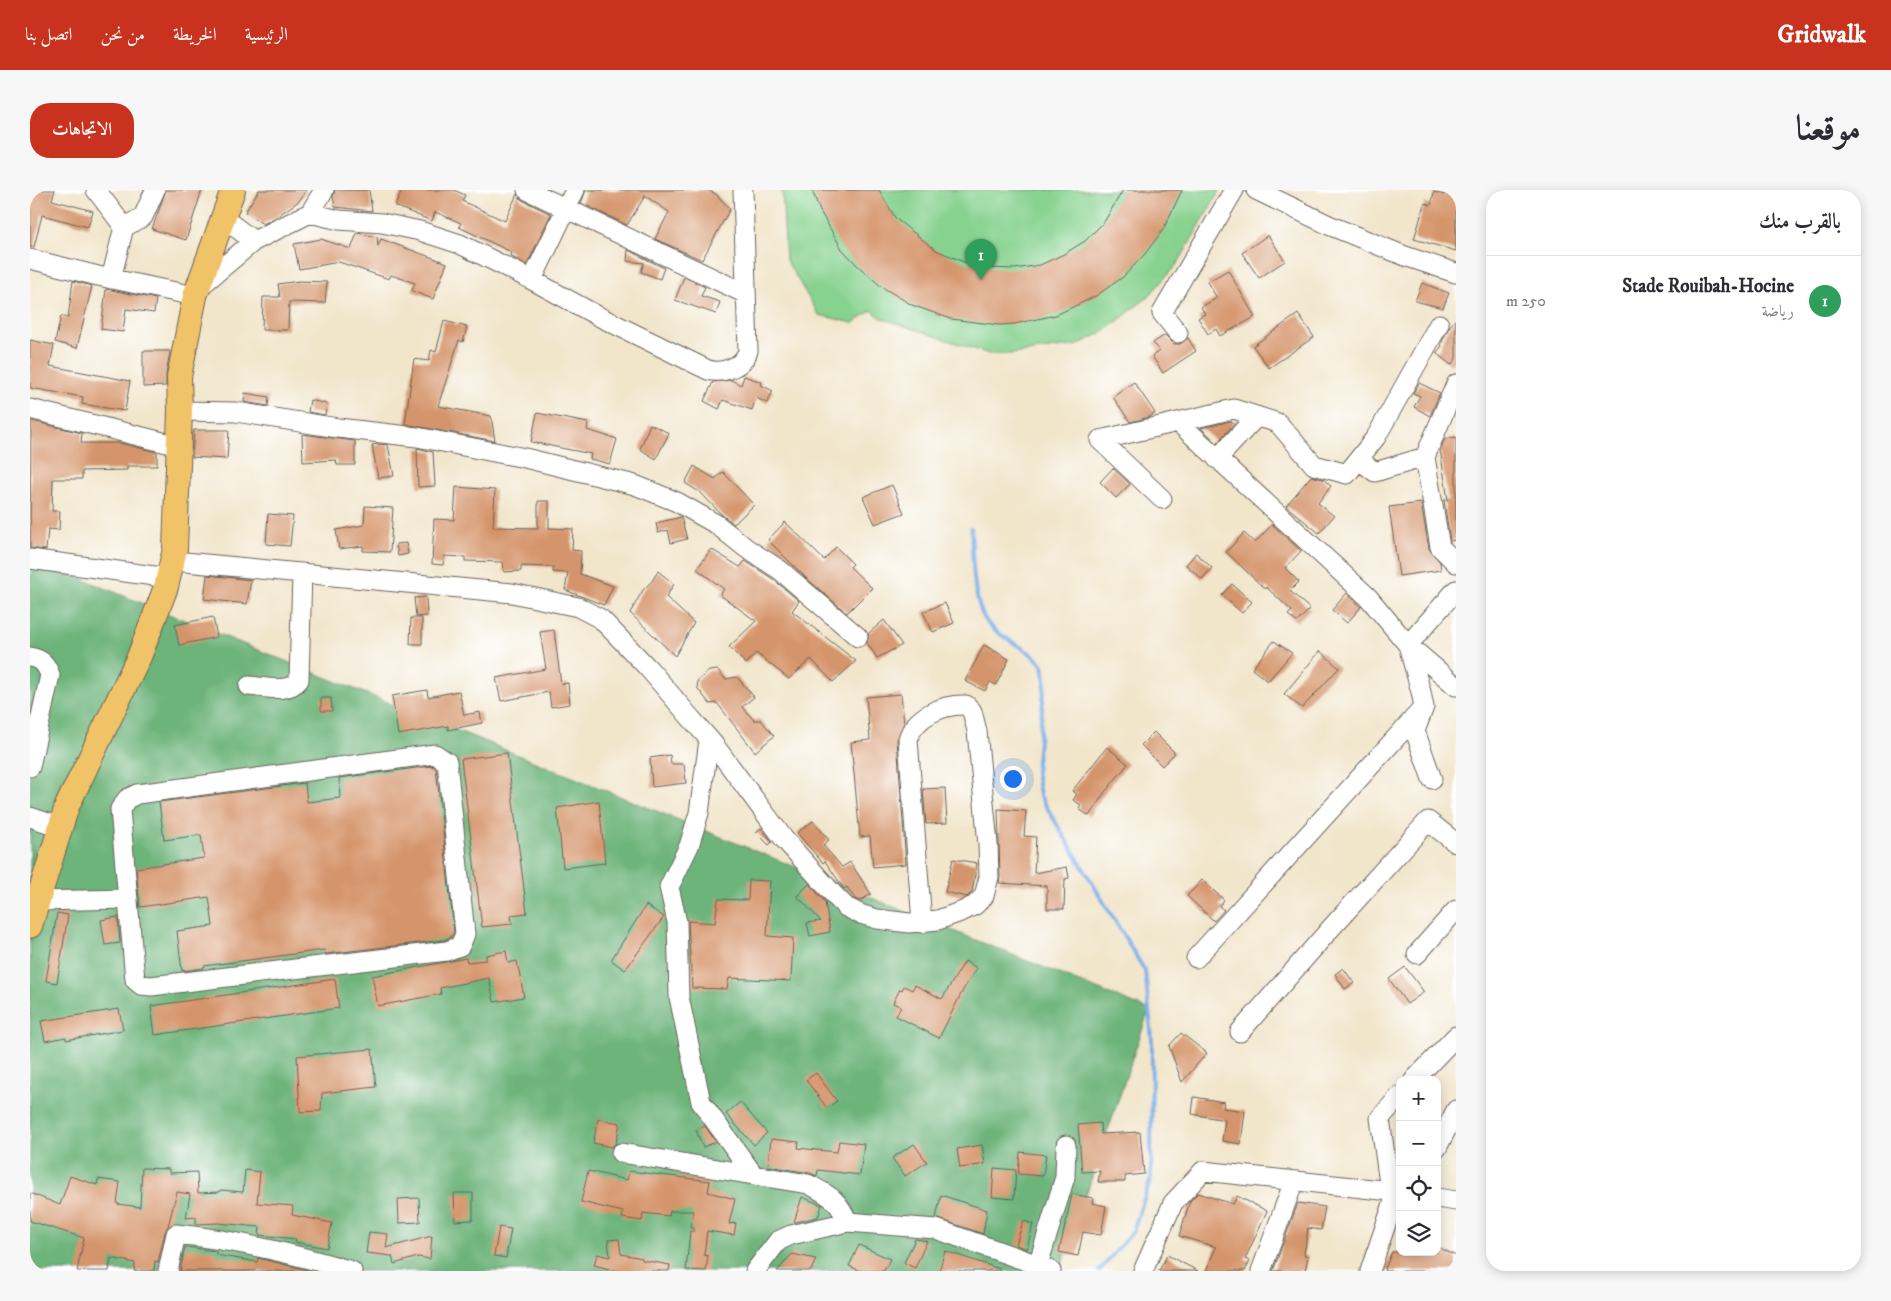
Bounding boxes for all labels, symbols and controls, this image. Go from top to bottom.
text: Gridwalk [1778,20,1866,50]
text: اتصل بنا [25,24,72,46]
text: من نحن [100,24,145,46]
text: الخريطة [173,24,217,46]
text: الرئيسية [245,24,288,46]
button: الاتجاهات [30,103,134,158]
text: موقعنا [1796,107,1861,151]
text: بالقرب منك [1759,209,1841,235]
pin: 1 [965,239,997,280]
text: Stade Rouibah-Hocine [1622,275,1794,298]
text: 250 m [1506,291,1546,311]
text: 1 [1822,291,1828,311]
text: رياضة [1762,301,1794,321]
your location [1000,766,1026,792]
map controls [1396,1076,1441,1256]
button: + [1396,1076,1441,1121]
button: − [1396,1121,1441,1166]
button: locate [1396,1166,1441,1211]
button: layers [1396,1211,1441,1256]

